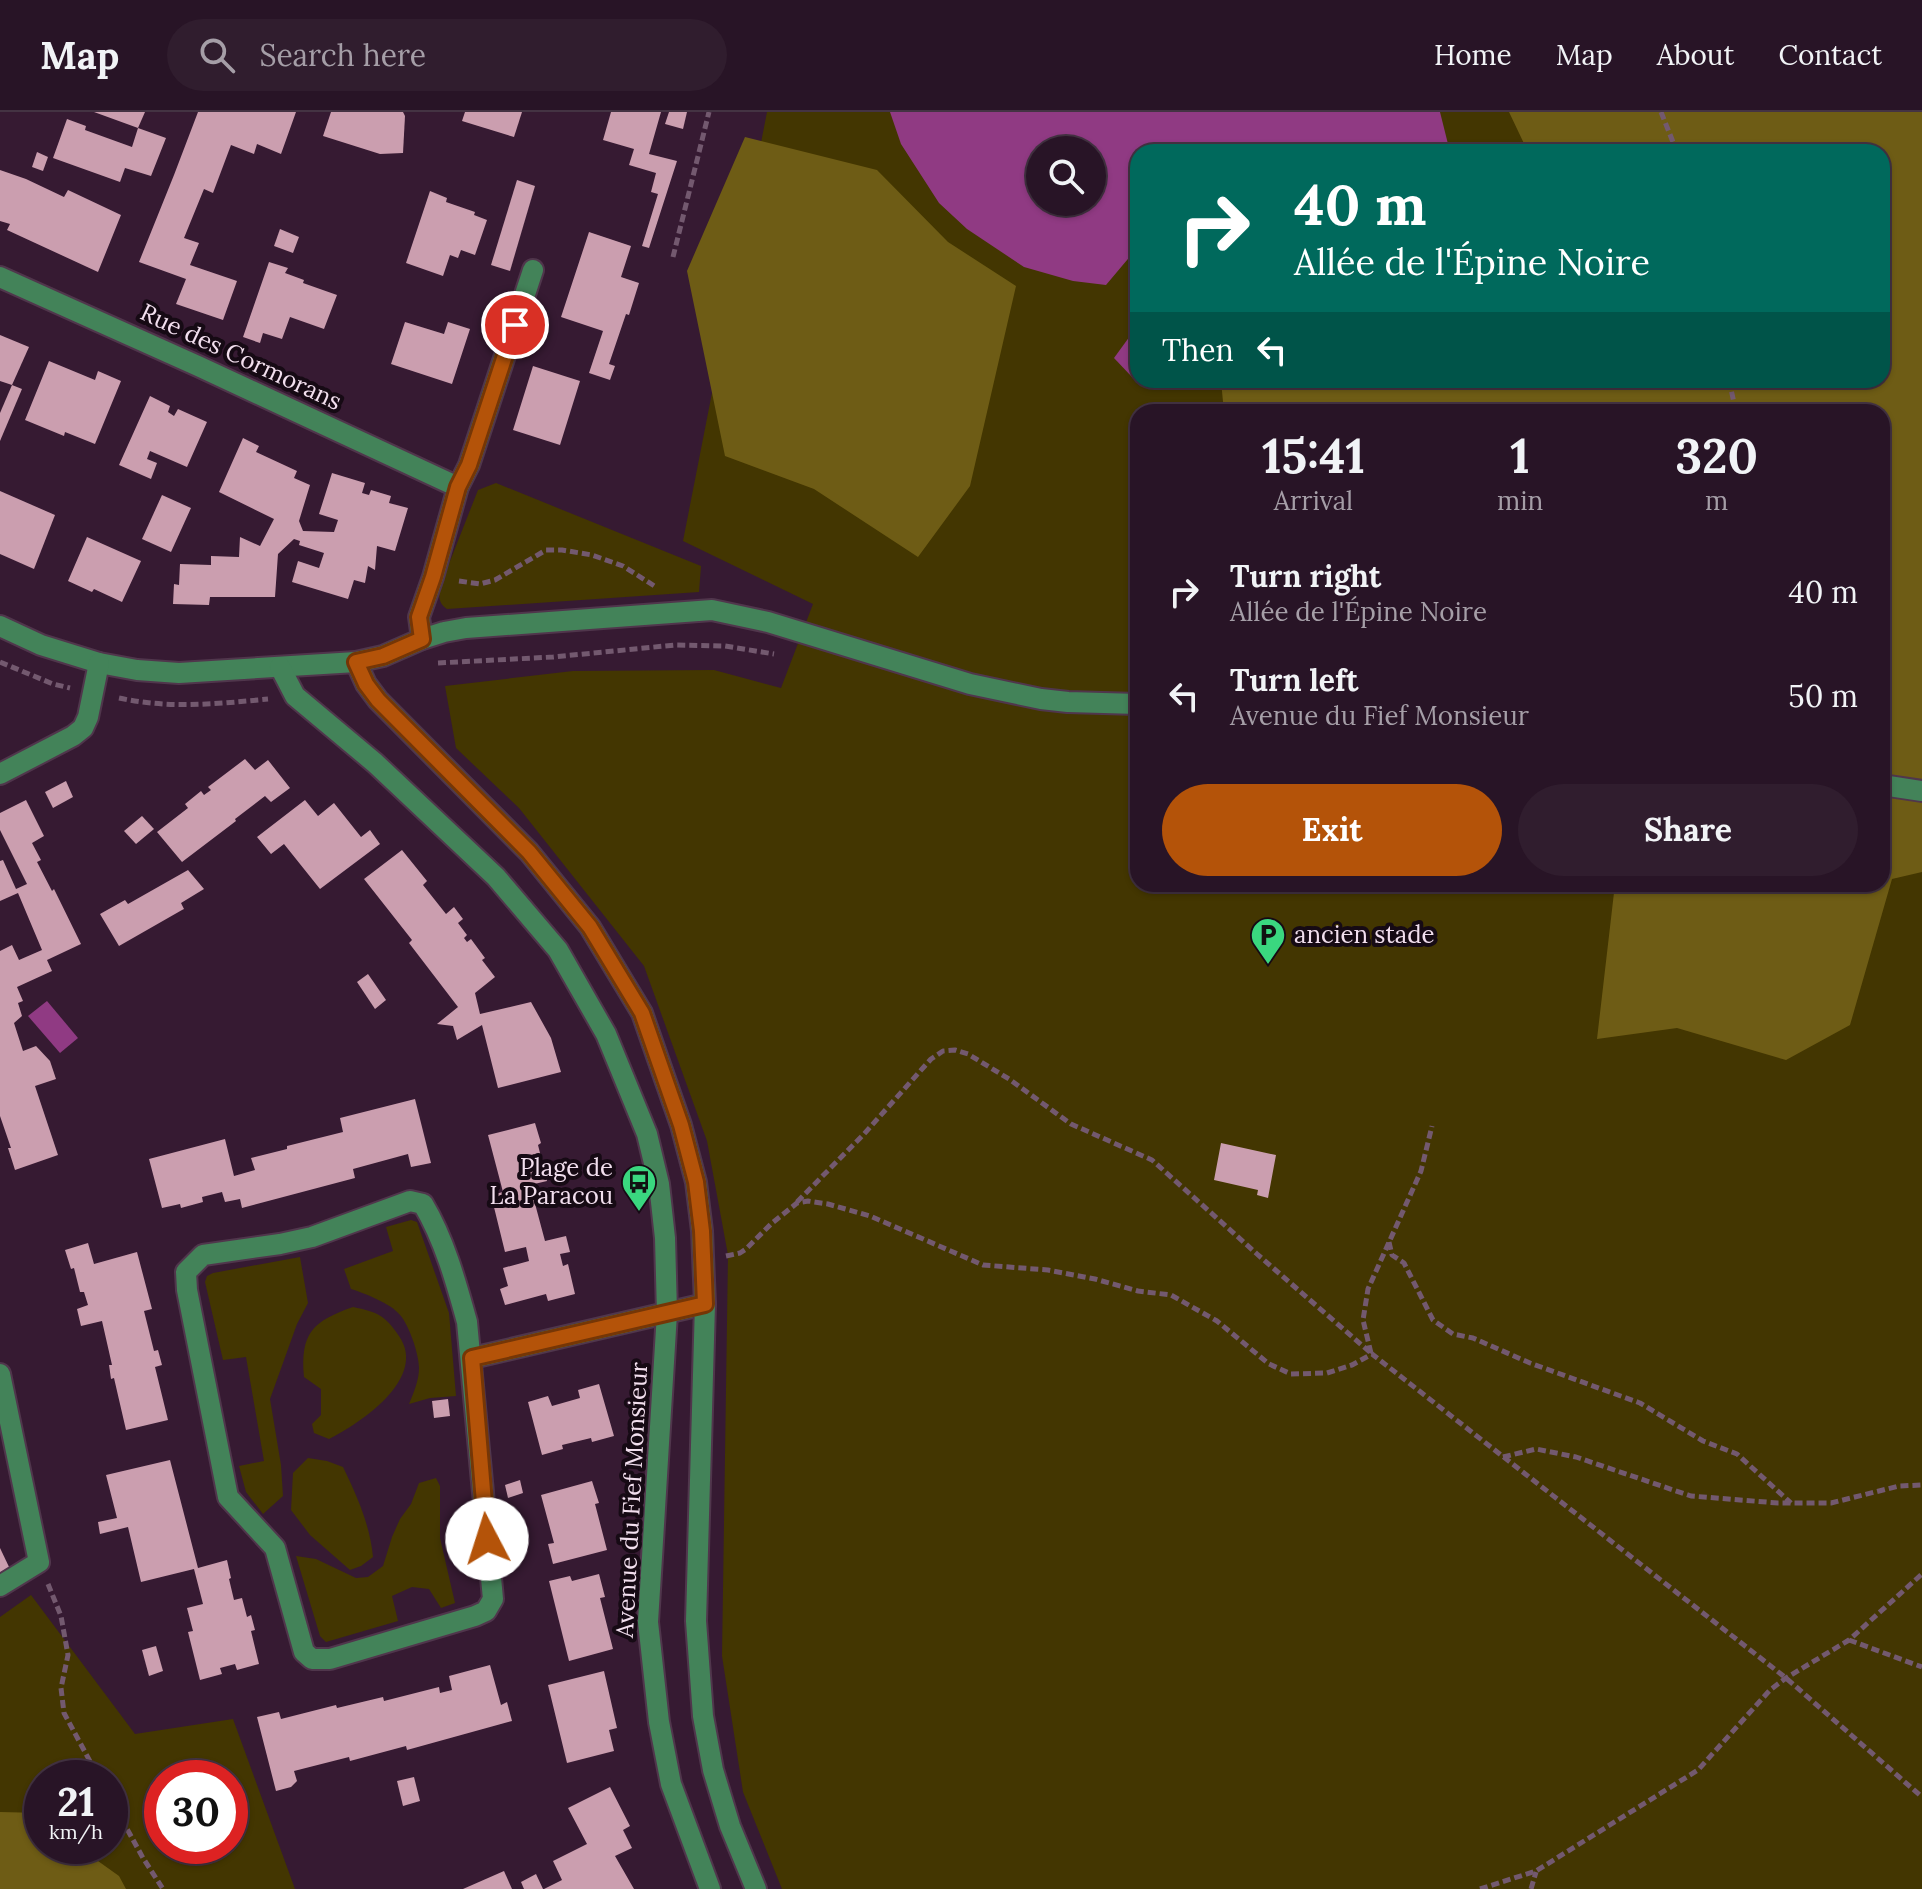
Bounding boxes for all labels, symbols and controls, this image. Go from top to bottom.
search box [167,19,727,91]
text: Map [40,31,119,79]
icon: search [195,33,239,77]
text: Search here [259,36,426,74]
text: Home [1434,37,1512,73]
text: Map [1556,37,1613,73]
text: About [1657,37,1734,73]
text: Contact [1778,37,1882,73]
map controls [1026,136,1106,216]
button: search [1026,136,1106,216]
text: 40 m [1294,169,1427,240]
icon: right [1162,176,1266,280]
text: Allée de l'Épine Noire [1294,239,1650,285]
pin [481,291,549,359]
street label: Rue des Cormorans [136,296,347,417]
icon: arrive [493,303,537,347]
icon: left [1250,328,1294,372]
text: Then [1162,331,1234,369]
text: 15:41 [1262,425,1365,486]
text: 1 [1510,425,1530,486]
text: 320 [1675,425,1758,486]
text: Arrival [1274,484,1353,517]
text: min [1497,484,1543,517]
text: m [1705,484,1728,517]
text: Turn right [1230,557,1381,595]
icon: right [1162,570,1206,614]
text: 40 m [1788,573,1858,611]
text: Allée de l'Épine Noire [1230,595,1487,628]
text: Turn left [1230,661,1358,699]
icon: left [1162,674,1206,718]
text: 50 m [1788,677,1858,715]
text: Avenue du Fief Monsieur [1230,699,1529,732]
button: Exit [1162,784,1502,876]
button: Share [1518,784,1858,876]
parking icon: ancien stade [1249,916,1287,966]
place label: ancien stade [1294,919,1435,950]
place label: Plage de La Paracou [490,1152,613,1211]
bus stop icon: Plage de La Paracou [620,1163,658,1213]
street label: Avenue du Fief Monsieur [609,1361,654,1640]
position arrow [445,1497,529,1581]
speed limit sign: 30 [144,1760,248,1864]
text: 21 [57,1776,95,1827]
text: km/h [49,1819,103,1844]

